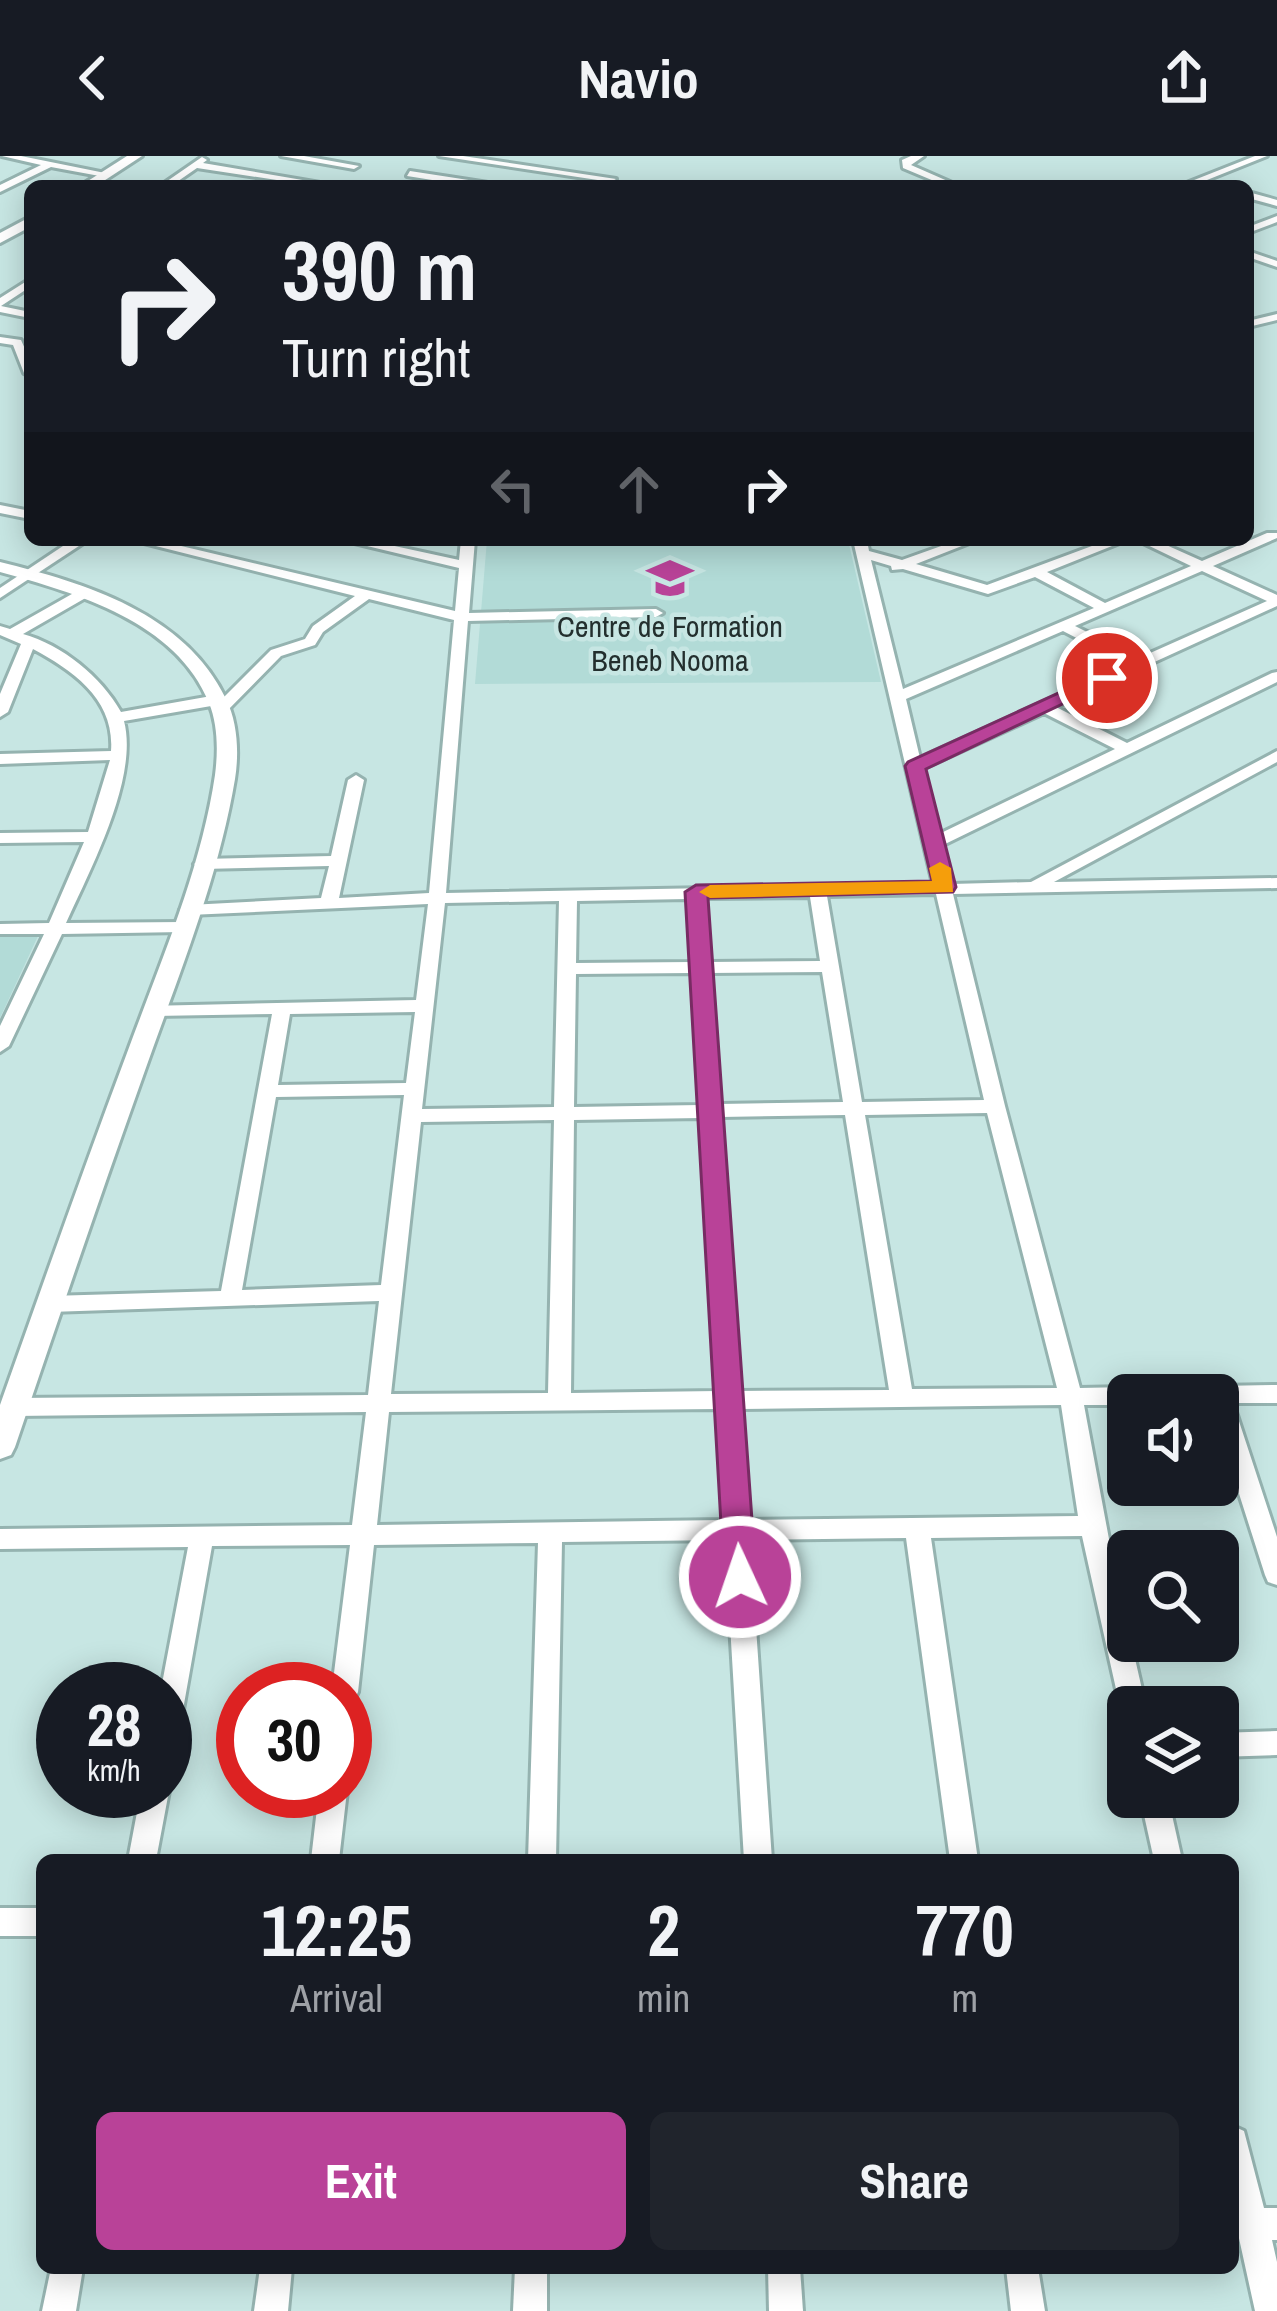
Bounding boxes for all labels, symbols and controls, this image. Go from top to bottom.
text: Navio [578,42,699,115]
icon: back [60,45,126,111]
icon: share [1151,45,1217,111]
text: 390 m [282,213,477,326]
icon: right [84,228,240,384]
text: Turn right [282,321,470,394]
icon: left [480,456,546,522]
icon: ahead [606,456,672,522]
icon: right [732,456,798,522]
school or university icon: Centre de Formation Beneb Nooma [645,553,695,603]
place label: Centre de Formation Beneb Nooma [557,606,783,680]
pin [1056,627,1158,729]
icon: arrive [1074,645,1140,711]
map controls [1107,1374,1239,1818]
button: sound [1107,1374,1239,1506]
position arrow [677,1514,803,1640]
button: search [1107,1530,1239,1662]
speed limit sign: 30 [216,1662,372,1818]
text: 28 [87,1684,141,1765]
button: layers [1107,1686,1239,1818]
text: km/h [87,1750,141,1790]
text: 12:25 [261,1881,412,1978]
text: 2 [647,1881,680,1978]
text: 770 [915,1881,1014,1978]
text: Arrival [290,1972,383,2024]
text: min [637,1972,690,2024]
text: m [951,1972,978,2024]
button: Exit [96,2112,626,2250]
button: Share [650,2112,1179,2250]

